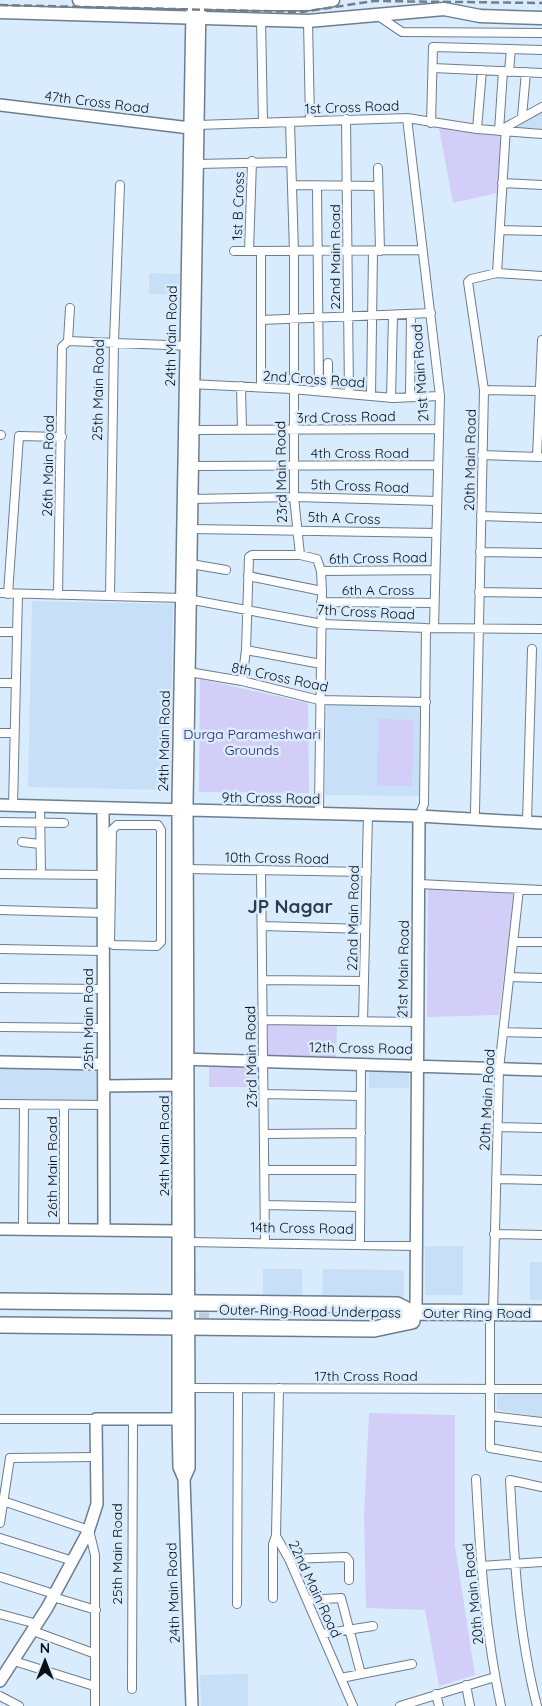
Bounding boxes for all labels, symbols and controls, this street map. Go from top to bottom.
street label: 47th Cross Road [44,87,150,117]
street label: 1st Cross Road [304,96,400,118]
street label: 1st B Cross [228,171,248,241]
street label: 22nd Main Road [326,204,344,310]
street label: 24th Main Road [161,285,181,387]
street label: 21st Main Road [408,324,432,422]
street label: 25th Main Road [88,339,108,441]
street label: 2nd Cross Road [262,366,366,392]
street label: 3rd Cross Road [296,407,396,427]
street label: 20th Main Road [460,409,480,511]
street label: 26th Main Road [38,415,58,517]
street label: 23rd Main Road [271,421,291,523]
street label: 4th Cross Road [311,444,409,462]
street label: 5th Cross Road [310,475,410,497]
street label: 5th A Cross [307,508,381,528]
street label: 6th Cross Road [329,548,427,568]
street label: 6th A Cross [342,581,414,599]
street label: 7th Cross Road [317,600,415,624]
street label: 8th Cross Road [230,658,330,696]
street label: 24th Main Road [154,690,174,792]
park label: Durga Parameshwari Grounds [183,725,321,759]
street label: 9th Cross Road [221,788,321,808]
street label: 10th Cross Road [225,848,329,868]
street label: 22nd Main Road [343,865,363,971]
district label: JP Nagar [247,894,333,918]
street label: 21st Main Road [393,920,413,1018]
street label: 25th Main Road [79,968,97,1070]
street label: 23rd Main Road [241,1006,261,1108]
street label: 12th Cross Road [309,1038,413,1058]
street label: 20th Main Road [475,1048,499,1152]
street label: 24th Main Road [155,1095,173,1197]
street label: 26th Main Road [43,1116,61,1218]
street label: 14th Cross Road [250,1218,354,1238]
street label: Outer Ring Road Underpass [219,1300,401,1322]
street label: Outer Ring Road [423,1304,531,1322]
street label: 17th Cross Road [314,1367,418,1385]
street label: 25th Main Road [108,1503,126,1605]
street label: 22nd Main Road [285,1537,345,1641]
street label: 24th Main Road [162,1542,184,1644]
street label: 20th Main Road [459,1542,487,1646]
north arrow [20,1636,70,1686]
text: N [40,1639,50,1657]

